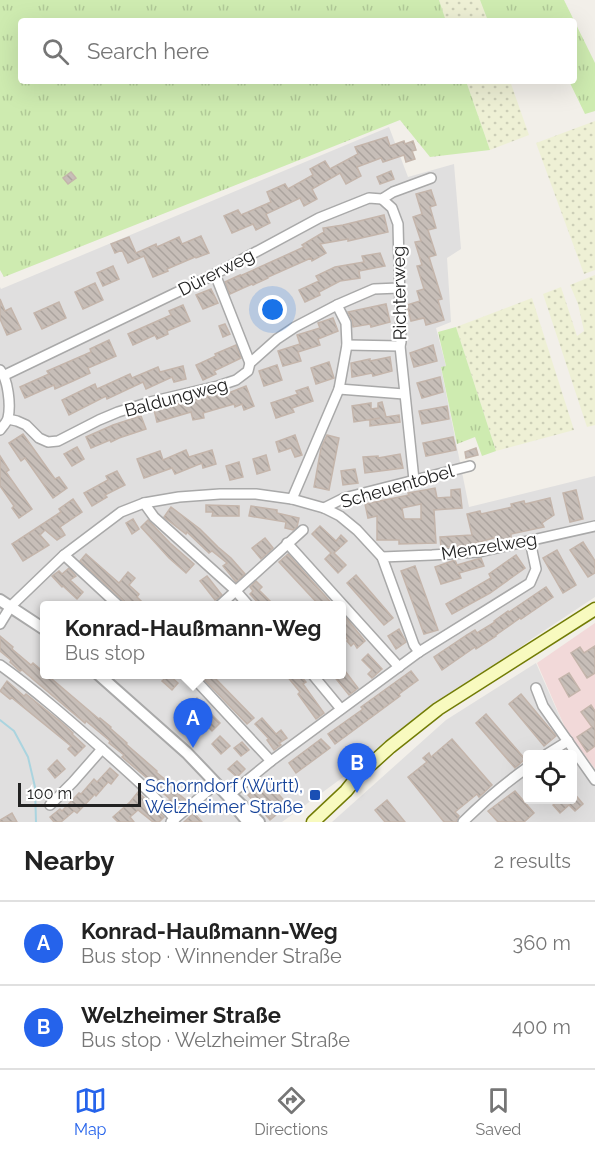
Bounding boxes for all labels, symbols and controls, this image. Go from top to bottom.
search box [18,18,577,84]
icon: search [39,35,72,68]
text: Search here [87,38,209,64]
street label: Dürerweg [174,244,258,300]
street label: Richterweg [388,246,410,340]
your location [258,295,287,324]
street label: Baldungweg [122,373,230,421]
street label: Scheuentobel [338,460,456,512]
street label: Menzelweg [440,528,538,564]
popup [40,601,346,679]
text: Konrad-Haußmann-Weg [65,615,321,641]
text: Bus stop [65,641,145,665]
pin: A [174,698,212,748]
pin: B [338,744,376,793]
map controls [523,750,577,804]
button: locate [523,750,577,804]
place label: Schorndorf (Württ), Welzheimer Straße [145,775,303,817]
scale bar [18,780,141,808]
text: 100 m [27,784,72,803]
marker: Schorndorf (Württ), Welzheimer Straße [308,788,322,802]
text: Nearby [24,846,114,876]
text: 2 results [494,849,571,873]
text: Konrad-Haußmann-Weg [81,918,338,944]
text: A [37,931,50,955]
text: 360 m [513,931,571,955]
text: Bus stop · Winnender Straße [81,944,342,968]
text: Welzheimer Straße [81,1002,281,1028]
text: B [37,1015,50,1039]
text: 400 m [512,1015,571,1039]
text: Bus stop · Welzheimer Straße [81,1028,350,1052]
tab: Map [74,1084,107,1139]
tab: Directions [254,1084,328,1139]
tab: Saved [475,1084,521,1139]

